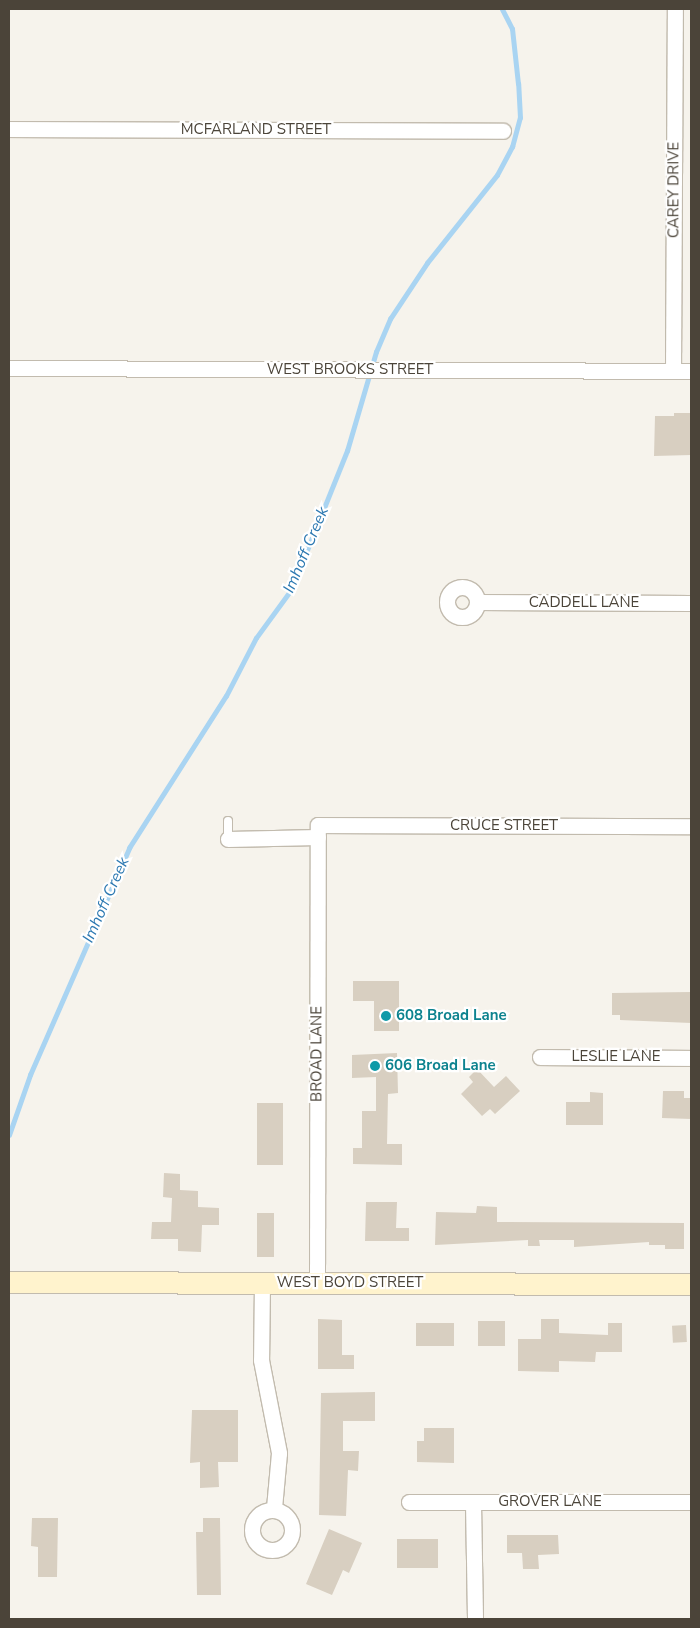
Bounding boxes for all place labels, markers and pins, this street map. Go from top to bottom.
place label: 608 Broad Lane [396,1007,507,1025]
marker: 608 Broad Lane [380,1010,392,1022]
place label: 606 Broad Lane [385,1057,496,1075]
marker: 606 Broad Lane [369,1060,381,1072]

